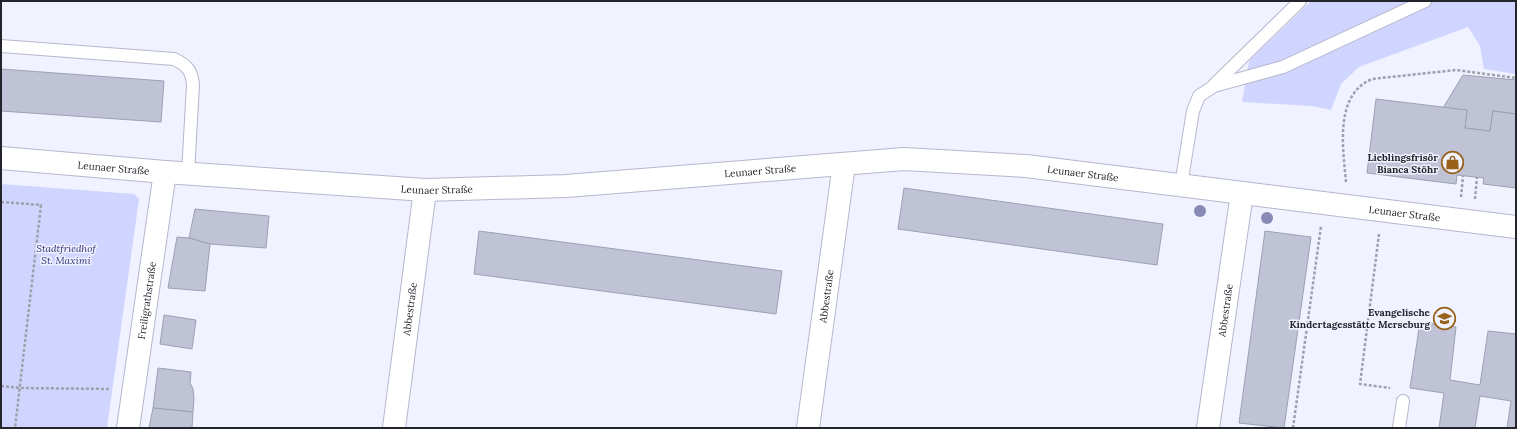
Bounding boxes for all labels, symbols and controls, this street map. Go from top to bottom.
shop icon: Lieblingsfrisör Bianca Stöhr [1440,150,1466,176]
place label: Lieblingsfrisör Bianca Stöhr [1367,151,1438,176]
street label: Leunaer Straße [77,158,151,177]
street label: Leunaer Straße [724,161,797,180]
street label: Leunaer Straße [1046,162,1120,184]
street label: Leunaer Straße [400,182,474,197]
street label: Leunaer Straße [1368,202,1442,224]
park label: Stadtfriedhof St. Maximi [36,242,97,267]
street label: Freiligrathstraße [134,260,159,340]
street label: Abbestraße [816,268,836,325]
street label: Abbestraße [399,281,419,337]
street label: Abbestraße [1215,282,1235,339]
school or university icon: Evangelische Kindertagesstätte Merseburg [1432,305,1458,331]
place label: Evangelische Kindertagesstätte Merseburg [1289,306,1431,331]

